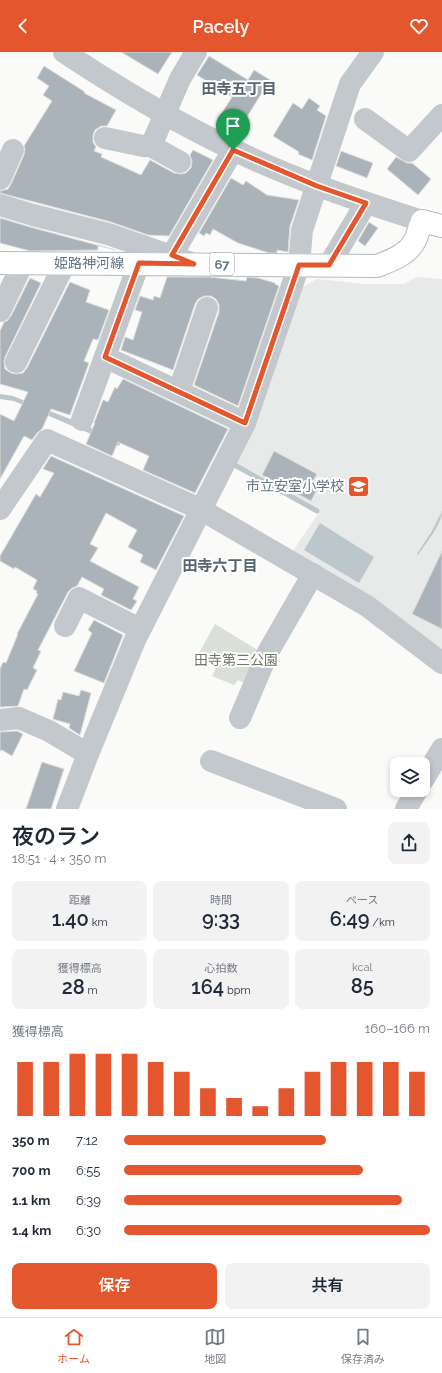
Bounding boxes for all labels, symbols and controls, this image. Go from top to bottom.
icon: back [12,15,34,37]
icon: heart [408,15,430,37]
text: Pacely [193,16,249,37]
district label: 田寺五丁目 [201,80,277,98]
pin [216,109,250,150]
icon: arrive [222,115,244,137]
road number: 67 [210,253,234,275]
street label: 姫路神河線 [54,255,124,271]
school or university icon: 市立安室小学校 [346,473,372,499]
place label: 市立安室小学校 [246,478,344,494]
district label: 田寺六丁目 [182,557,258,575]
park label: 田寺第三公園 [194,652,278,668]
map controls [390,757,430,797]
button: layers [390,757,430,797]
button: share [388,822,430,864]
text: 夜のラン [12,823,100,849]
text: 18:51 · 4 × 350 m [12,851,106,866]
text: 距離 [69,894,91,907]
text: 時間 [210,894,232,907]
text: ペース [346,894,379,907]
text: 1.40 [52,907,89,931]
text: 9:33 [202,907,240,931]
text: 6:49 [330,907,369,931]
text: km [89,916,108,929]
text: /km [369,916,395,929]
text: kcal [352,961,373,974]
text: 獲得標高 [58,962,102,975]
text: 心拍数 [204,962,237,975]
text: 85 [351,974,374,998]
text: 28 [62,975,85,999]
text: 164 [191,975,224,999]
text: m [85,984,98,997]
text: bpm [224,984,251,997]
text: 160–166 m [365,1021,430,1036]
text: 獲得標高 [12,1024,64,1039]
text: 350 m [12,1133,50,1148]
text: 7:12 [76,1133,98,1148]
text: 700 m [12,1163,50,1178]
text: 6:55 [76,1163,100,1178]
text: 1.1 km [12,1193,50,1208]
text: 6:39 [76,1193,101,1208]
text: 1.4 km [12,1223,51,1238]
text: 6:30 [76,1223,101,1238]
button: 保存 [12,1263,217,1309]
button: 共有 [225,1263,430,1309]
tab: ホーム [57,1326,90,1366]
tab: 地図 [204,1326,226,1366]
tab: 保存済み [341,1326,385,1366]

